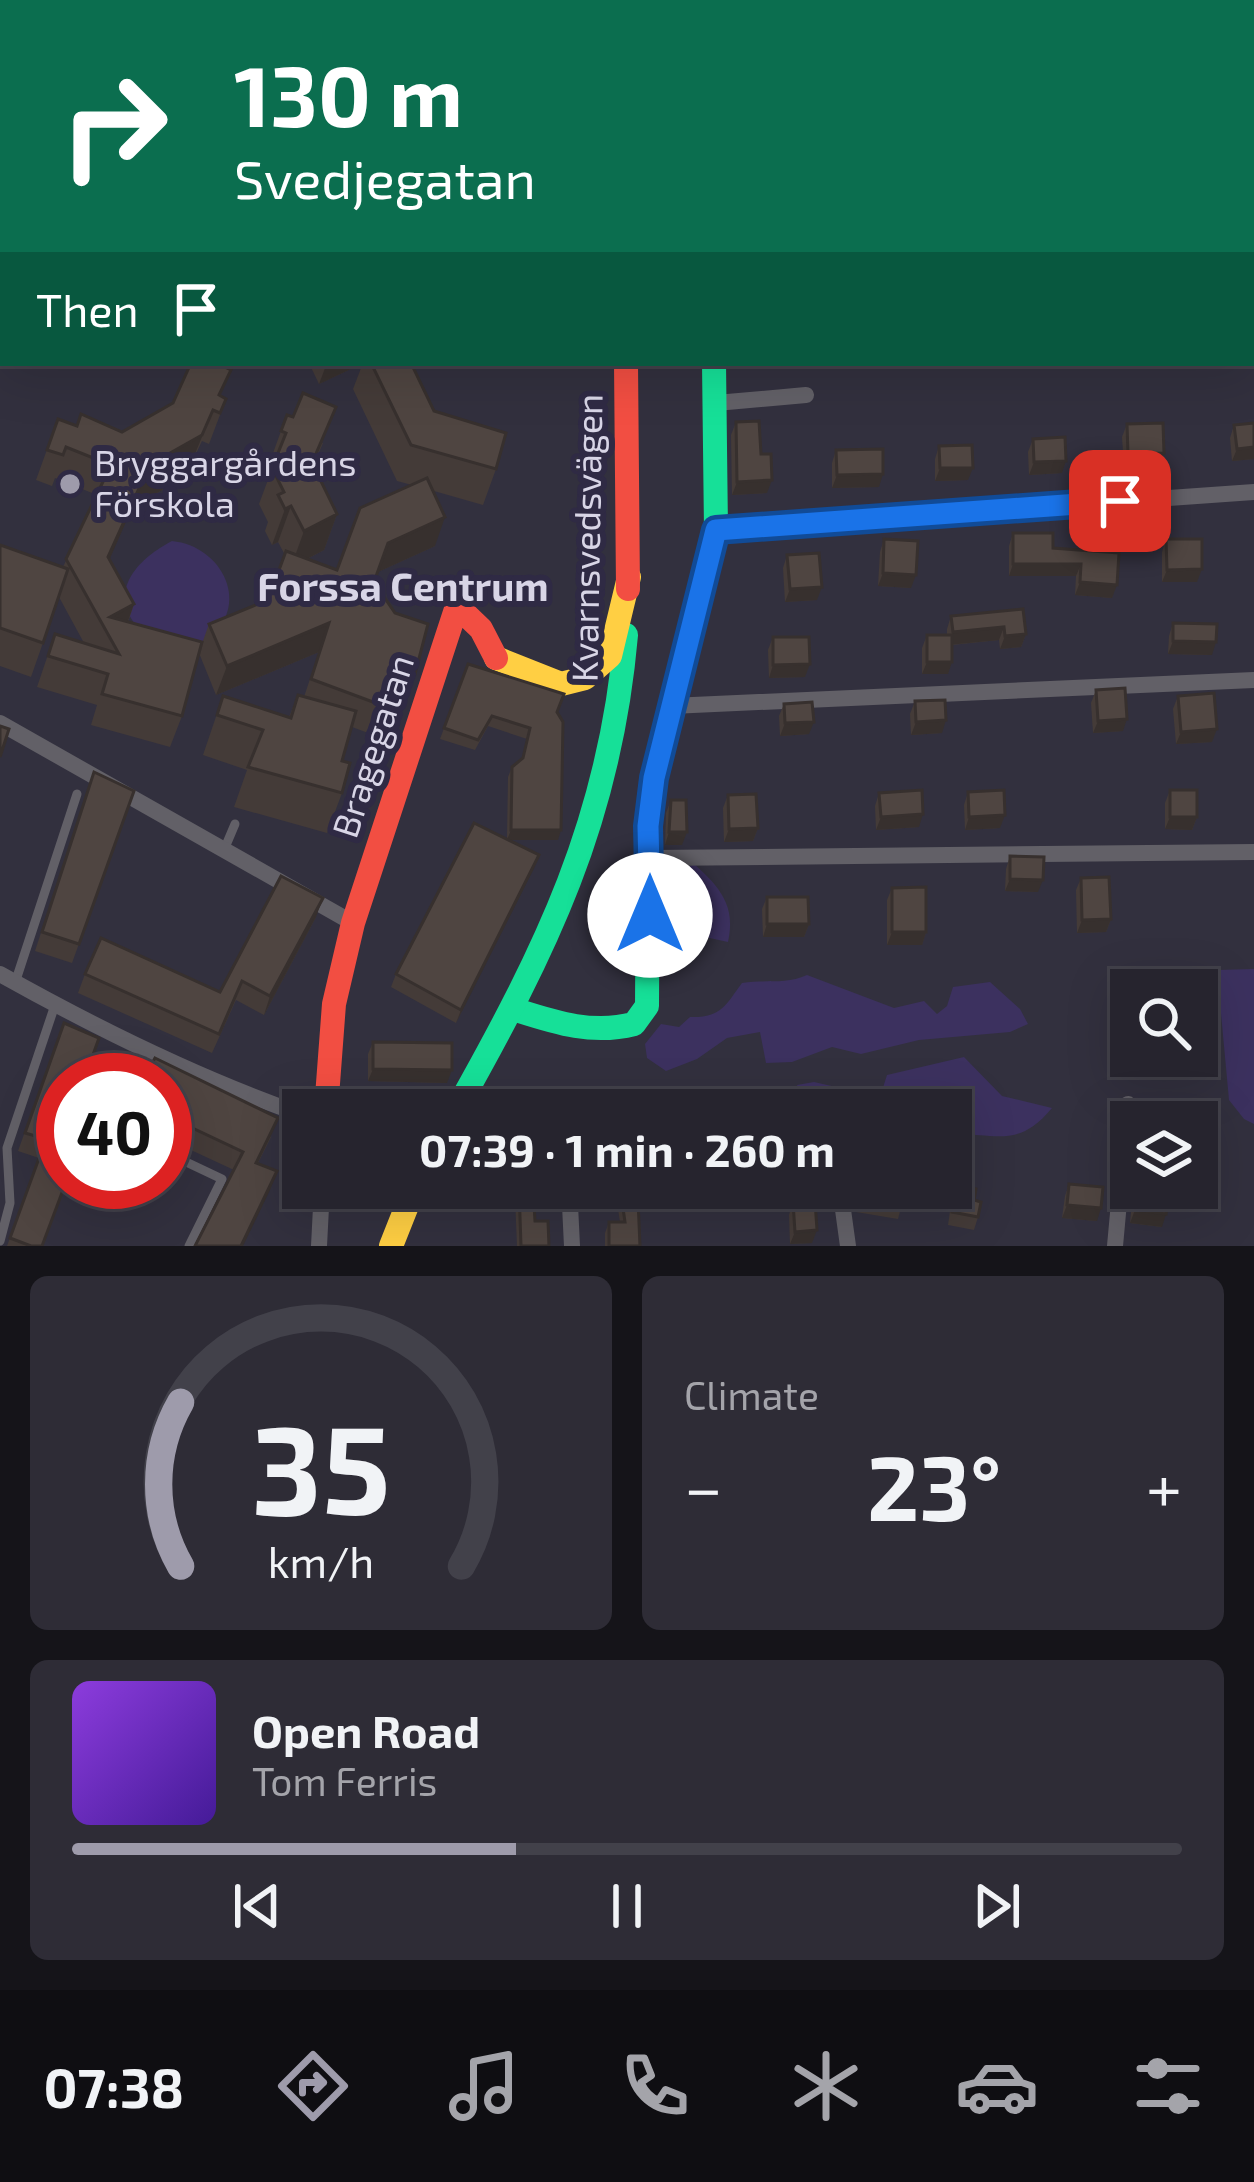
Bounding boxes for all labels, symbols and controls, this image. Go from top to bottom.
text: 130 m [234,43,463,144]
icon: right [36,48,192,204]
text: Svedjegatan [234,145,536,210]
icon: arrive [163,276,229,342]
text: Then [36,282,139,336]
street label: Kvarnsvedsvägen [561,393,610,682]
place label: Bryggargårdens Förskola [94,440,357,524]
pin [1069,450,1171,552]
icon: arrive [1087,468,1153,534]
marker: Bryggargårdens Förskola [57,471,83,497]
district label: Forssa Centrum [257,562,549,609]
street label: Bragegatan [322,649,421,842]
position arrow [587,852,713,978]
map controls [1110,969,1218,1209]
button: search [1110,969,1218,1077]
speed limit sign: 40 [36,1053,192,1209]
button: layers [1110,1101,1218,1209]
text: 07:39 · 1 min · 260 m [419,1122,835,1176]
text: Climate [684,1371,819,1418]
text: 35 [251,1390,391,1540]
text: 23° [867,1431,1001,1539]
text: − [684,1446,723,1525]
text: + [1146,1446,1182,1525]
text: km/h [268,1535,374,1587]
text: Open Road [252,1703,480,1757]
text: Tom Ferris [252,1757,437,1804]
icon: previous [224,1873,290,1939]
icon: pause [594,1873,660,1939]
icon: next [964,1873,1030,1939]
icon: directions [271,2044,355,2128]
icon: music [442,2044,526,2128]
icon: phone [613,2044,697,2128]
icon: climate [784,2044,868,2128]
icon: car [955,2044,1039,2128]
icon: filters [1126,2044,1210,2128]
text: 07:38 [44,2054,184,2119]

